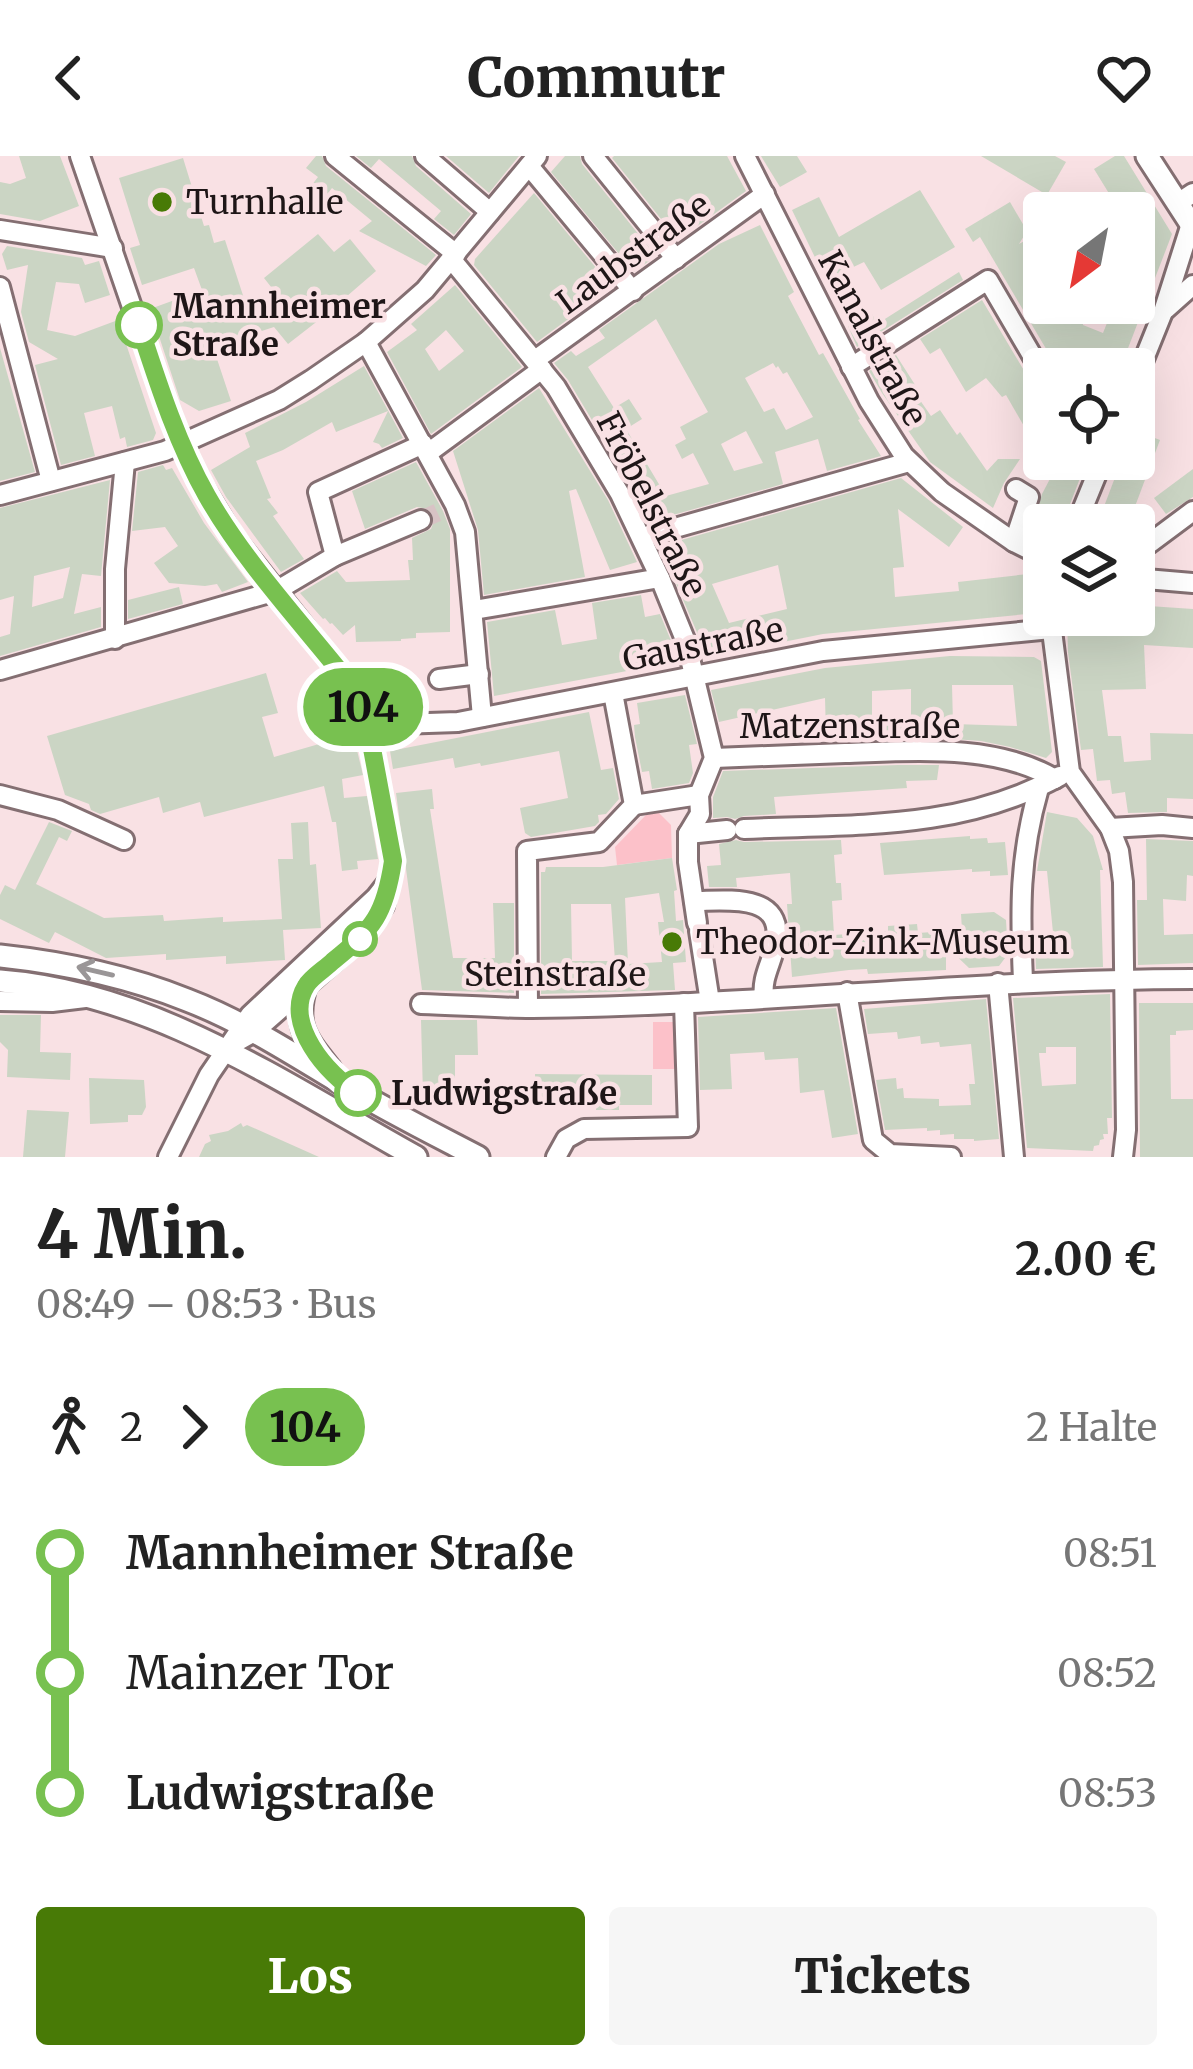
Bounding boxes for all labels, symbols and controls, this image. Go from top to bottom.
text: Commutr [468,44,725,112]
icon: back [36,45,102,111]
icon: heart [1091,45,1157,111]
place label: Turnhalle [186,182,343,223]
street label: Laubstraße [549,184,718,323]
marker: Turnhalle [149,189,175,215]
north arrow [1023,192,1155,324]
map controls [1023,192,1155,636]
street label: Kanalstraße [809,244,936,433]
place label: Mannheimer Straße [172,286,386,365]
marker: Mannheimer Straße [117,303,161,347]
button: locate [1023,348,1155,480]
street label: Fröbelstraße [588,405,715,603]
button: layers [1023,504,1155,636]
street label: Gaustraße [619,609,787,680]
line badge: 104 [294,668,432,746]
text: 104 [327,681,399,733]
street label: Matzenstraße [740,706,960,747]
place label: Theodor-Zink-Museum [696,922,1070,963]
unlabelled marker [344,923,376,955]
marker: Theodor-Zink-Museum [659,929,685,955]
street label: Steinstraße [464,954,646,995]
one-way arrow [76,959,114,981]
marker: Ludwigstraße [336,1071,380,1115]
place label: Ludwigstraße [391,1073,617,1114]
text: 4 Min. [36,1193,247,1276]
text: 2.00 € [1015,1231,1157,1287]
text: 08:49 – 08:53 · Bus [36,1280,377,1329]
icon: walk [36,1394,102,1460]
icon: forward [161,1394,227,1460]
text: 104 [269,1401,341,1453]
text: 2 [120,1403,143,1452]
text: 2 Halte [1026,1403,1157,1452]
text: Mannheimer Straße [126,1525,574,1581]
text: 08:51 [1063,1529,1157,1578]
text: Mainzer Tor [126,1645,394,1701]
text: 08:52 [1057,1649,1157,1698]
text: Ludwigstraße [126,1765,434,1821]
text: 08:53 [1058,1769,1157,1818]
button: Los [36,1907,585,2045]
button: Tickets [609,1907,1157,2045]

